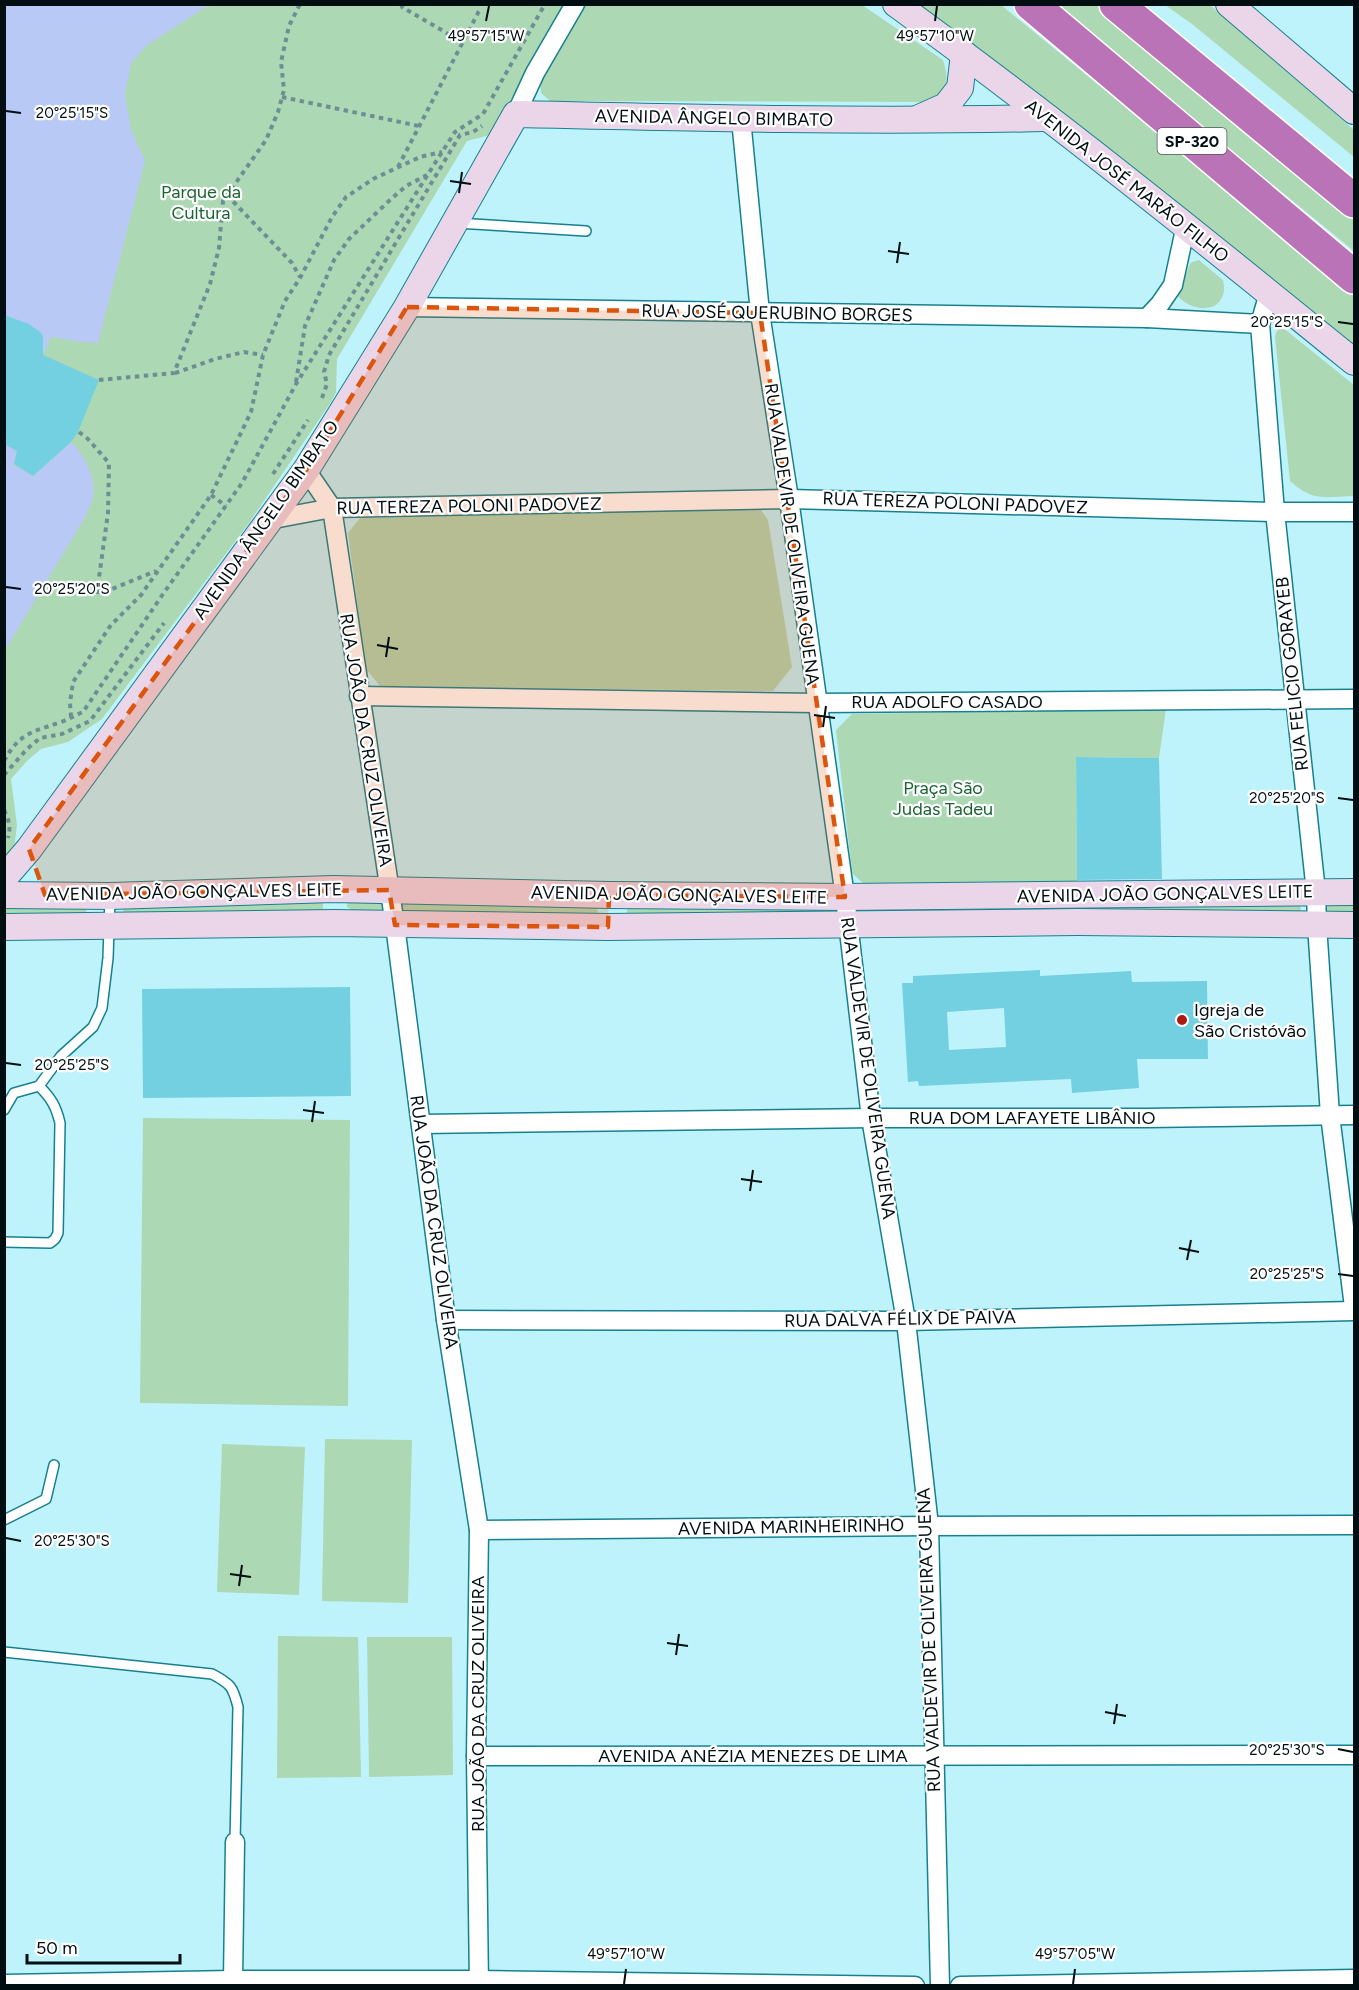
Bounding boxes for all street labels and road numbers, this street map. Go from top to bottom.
street label: AVENIDA JOSÉ MARÃO FILHO [1021,95,1233,267]
street label: AVENIDA ÂNGELO BIMBATO [595,105,833,131]
road number: SP-320 [1158,128,1226,154]
street label: RUA JOSÉ QUERUBINO BORGES [641,300,913,326]
street label: RUA VALDEVIR DE OLIVEIRA GUENA [760,382,824,686]
street label: AVENIDA ÂNGELO BIMBATO [189,416,343,624]
street label: RUA TEREZA POLONI PADOVEZ [822,487,1088,519]
street label: RUA TEREZA POLONI PADOVEZ [336,493,602,519]
street label: RUA FELICIO GORAYEB [1271,576,1313,772]
street label: RUA JOÃO DA CRUZ OLIVEIRA [335,612,397,868]
street label: RUA ADOLFO CASADO [851,691,1043,713]
street label: AVENIDA JOÃO GONÇALVES LEITE [46,878,342,906]
street label: AVENIDA JOÃO GONÇALVES LEITE [1017,880,1313,908]
street label: AVENIDA JOÃO GONÇALVES LEITE [531,881,827,909]
street label: RUA VALDEVIR DE OLIVEIRA GUENA [836,916,900,1220]
street label: RUA JOÃO DA CRUZ OLIVEIRA [405,1094,463,1350]
street label: RUA DOM LAFAYETE LIBÂNIO [909,1107,1155,1129]
street label: RUA DALVA FÉLIX DE PAIVA [784,1306,1016,1332]
street label: RUA VALDEVIR DE OLIVEIRA GUENA [913,1487,945,1793]
street label: AVENIDA MARINHEIRINHO [678,1514,904,1540]
street label: RUA JOÃO DA CRUZ OLIVEIRA [467,1576,489,1832]
street label: AVENIDA ANÉZIA MENEZES DE LIMA [598,1745,908,1767]

